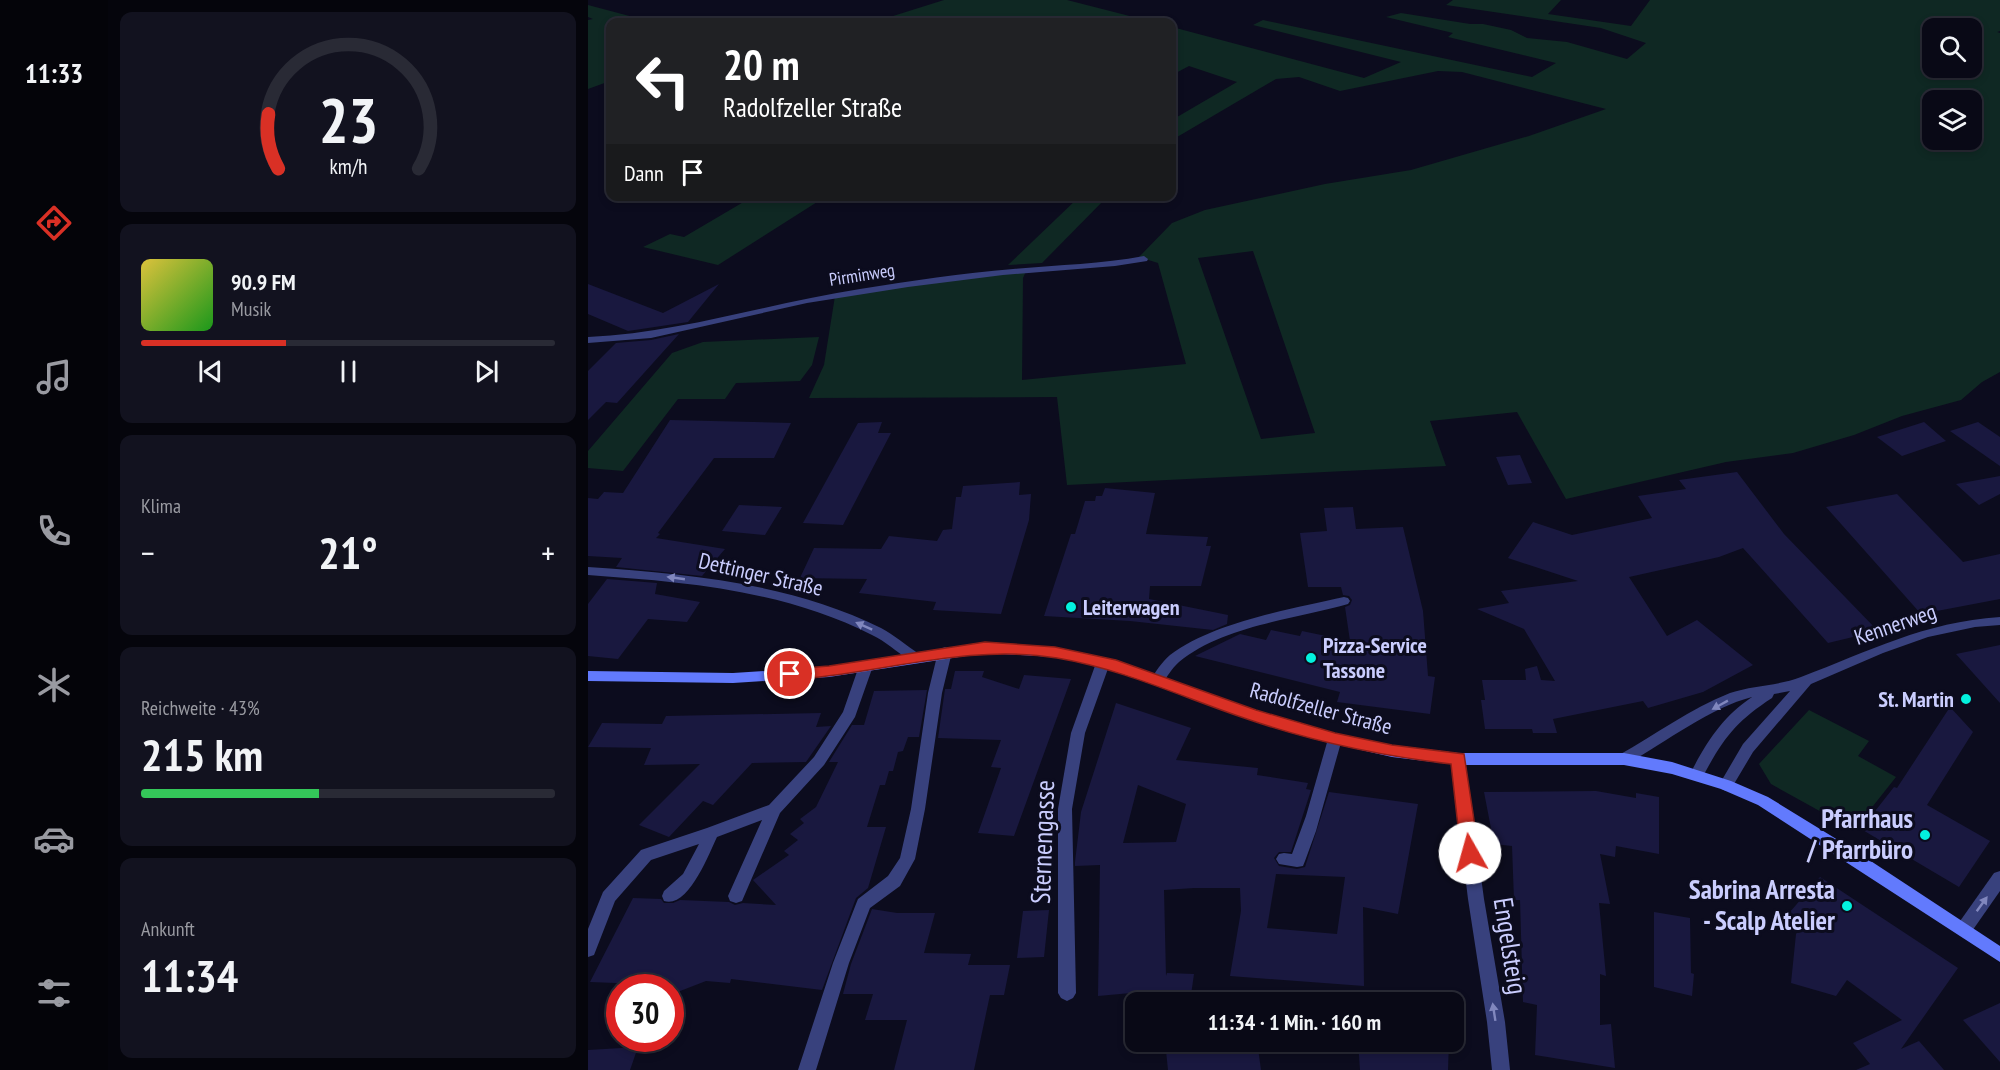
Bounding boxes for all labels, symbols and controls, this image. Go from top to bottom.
map controls [1922,18,1982,150]
button: search [1922,18,1982,78]
text: 20 m [723,37,800,92]
icon: left [624,42,702,120]
text: 11:33 [25,56,83,90]
text: 23 [318,79,378,160]
text: Radolfzeller Straße [723,90,902,124]
button: layers [1922,90,1982,150]
text: km/h [329,152,367,180]
icon: arrive [676,156,709,189]
text: Dann [624,159,664,187]
icon: directions [33,202,75,244]
street label: Pirminweg [828,258,896,291]
text: 90.9 FM [231,268,296,296]
text: Musik [231,296,271,322]
icon: previous [194,355,227,388]
icon: pause [332,355,365,388]
icon: next [470,355,503,388]
icon: music [33,356,75,398]
text: Klima [141,493,181,519]
icon: phone [33,510,75,552]
text: 21° [318,523,378,581]
text: − [141,531,155,574]
text: + [541,531,555,574]
street label: Dettinger Straße [696,546,826,602]
one-way arrow [667,573,686,582]
place label: Leiterwagen [1083,593,1180,621]
street label: Kennerweg [1850,597,1940,651]
marker: Leiterwagen [1064,600,1078,614]
one-way arrow [855,621,873,631]
place label: Pizza-Service Tassone [1323,631,1427,684]
pin [764,648,815,699]
marker: Pizza-Service Tassone [1304,651,1318,665]
icon: arrive [773,657,806,690]
icon: climate [33,664,75,706]
street label: Radolfzeller Straße [1247,676,1395,740]
place label: St. Martin [1878,685,1954,713]
marker: St. Martin [1959,692,1973,706]
text: Reichweite · 43% [141,695,260,721]
one-way arrow [1711,700,1728,710]
text: 215 km [141,725,263,783]
street label: Sternengasse [1023,779,1061,905]
place label: Pfarrhaus / Pfarrbüro [1806,801,1913,866]
icon: car [33,818,75,860]
position arrow [1438,821,1502,885]
marker: Pfarrhaus / Pfarrbüro [1918,828,1932,842]
place label: Sabrina Arresta - Scalp Atelier [1689,872,1835,937]
street label: Engelsteig [1487,895,1535,997]
one-way arrow [1975,896,1987,911]
marker: Sabrina Arresta - Scalp Atelier [1840,899,1854,913]
text: Ankunft [141,916,195,942]
text: 11:34 [141,946,238,1004]
icon: filters [33,972,75,1014]
speed limit sign: 30 [606,974,684,1052]
one-way arrow [1490,1002,1499,1021]
text: 11:34 · 1 Min. · 160 m [1208,1008,1381,1036]

